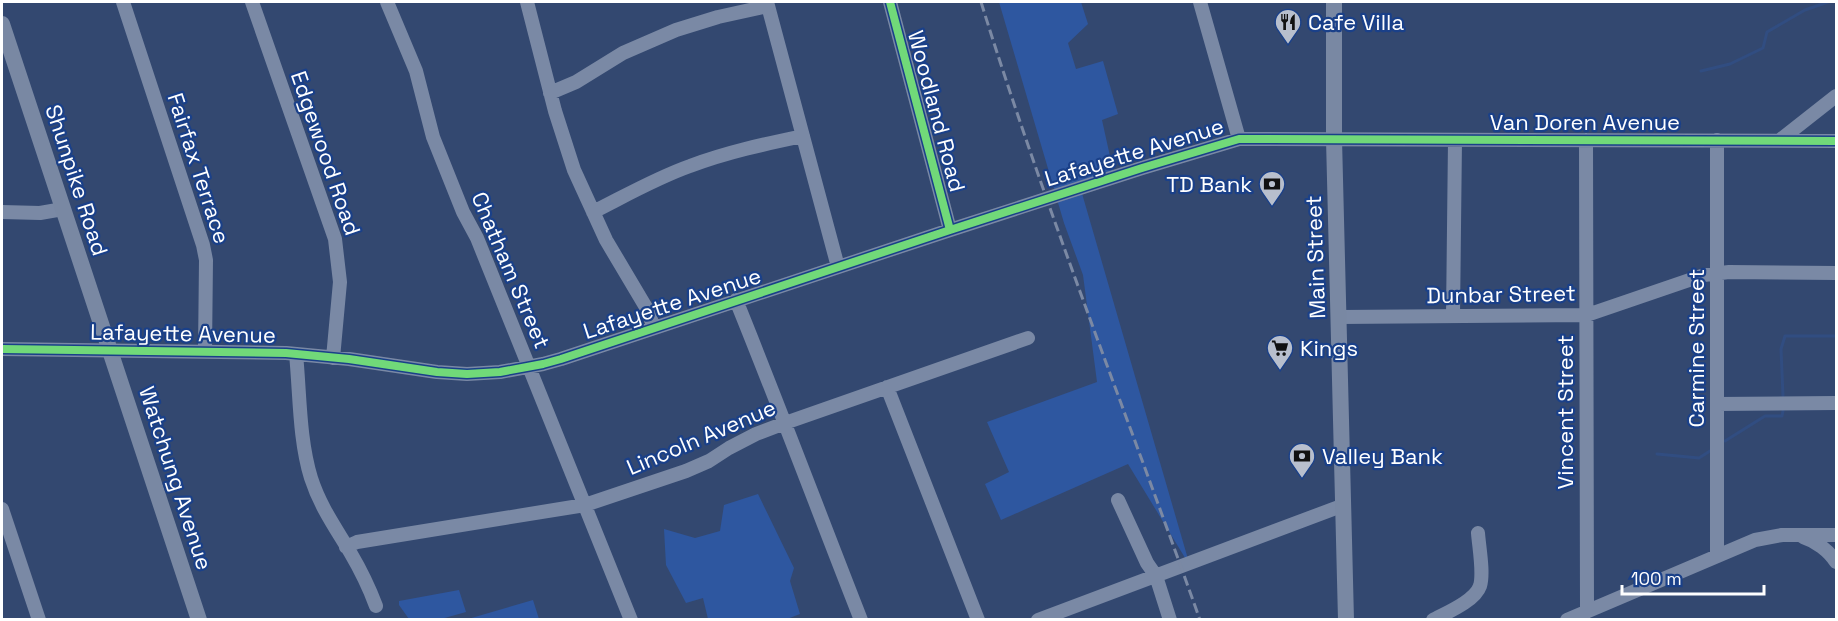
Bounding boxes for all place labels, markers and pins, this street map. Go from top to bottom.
restaurant icon: Cafe Villa [1273,7,1303,45]
place label: Cafe Villa [1308,8,1404,36]
bank icon: TD Bank [1257,169,1287,207]
place label: TD Bank [1166,170,1252,198]
supermarket icon: Kings [1265,333,1295,371]
place label: Kings [1300,334,1358,362]
bank icon: Valley Bank [1287,441,1317,479]
place label: Valley Bank [1322,442,1443,470]

